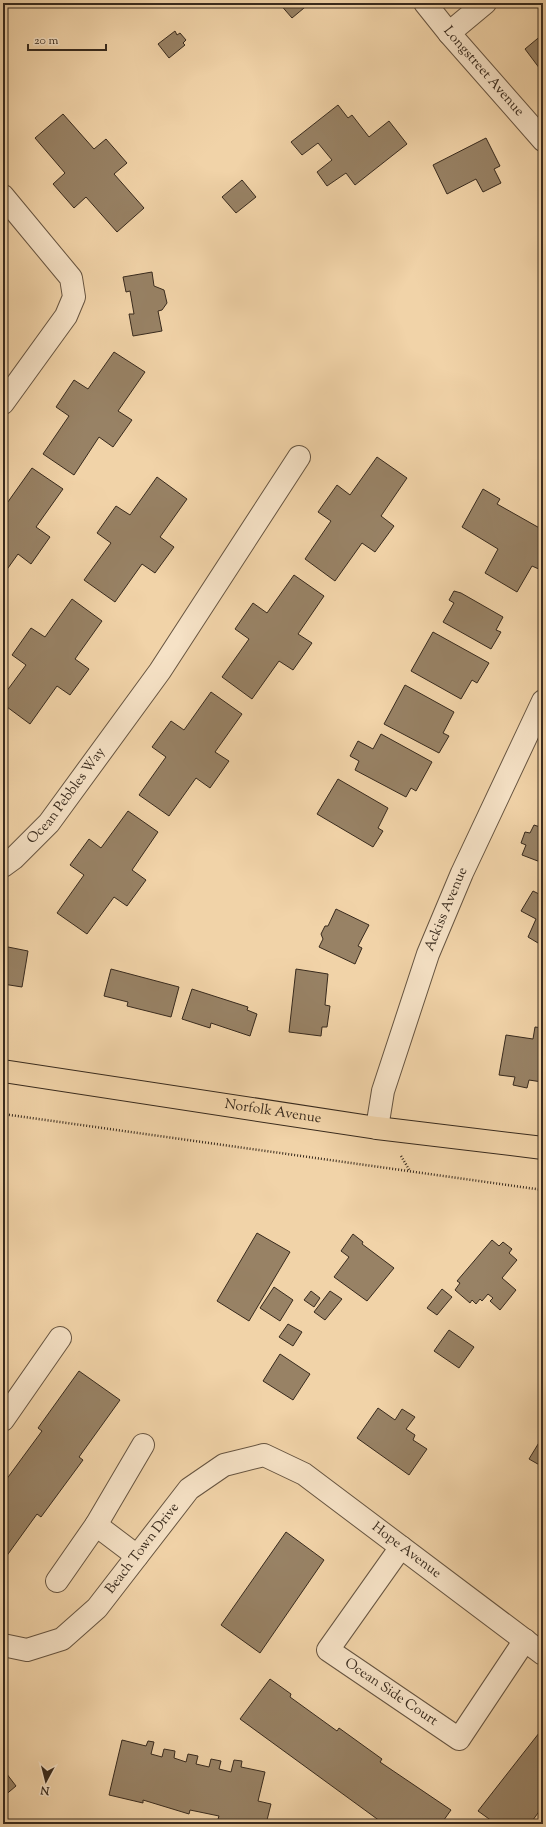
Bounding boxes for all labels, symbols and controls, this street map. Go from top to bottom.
street label: Longstreet Avenue [438,22,528,121]
scale bar [28,26,106,52]
text: 20 m [34,32,59,50]
street label: Ocean Pebbles Way [23,744,111,849]
street label: Ackiss Avenue [420,864,473,955]
street label: Norfolk Avenue [223,1095,323,1129]
street label: Beach Town Drive [101,1499,185,1598]
street label: Hope Avenue [367,1518,445,1584]
street label: Ocean Side Court [340,1654,441,1732]
north arrow [26,1761,66,1801]
text: N [39,1781,51,1799]

